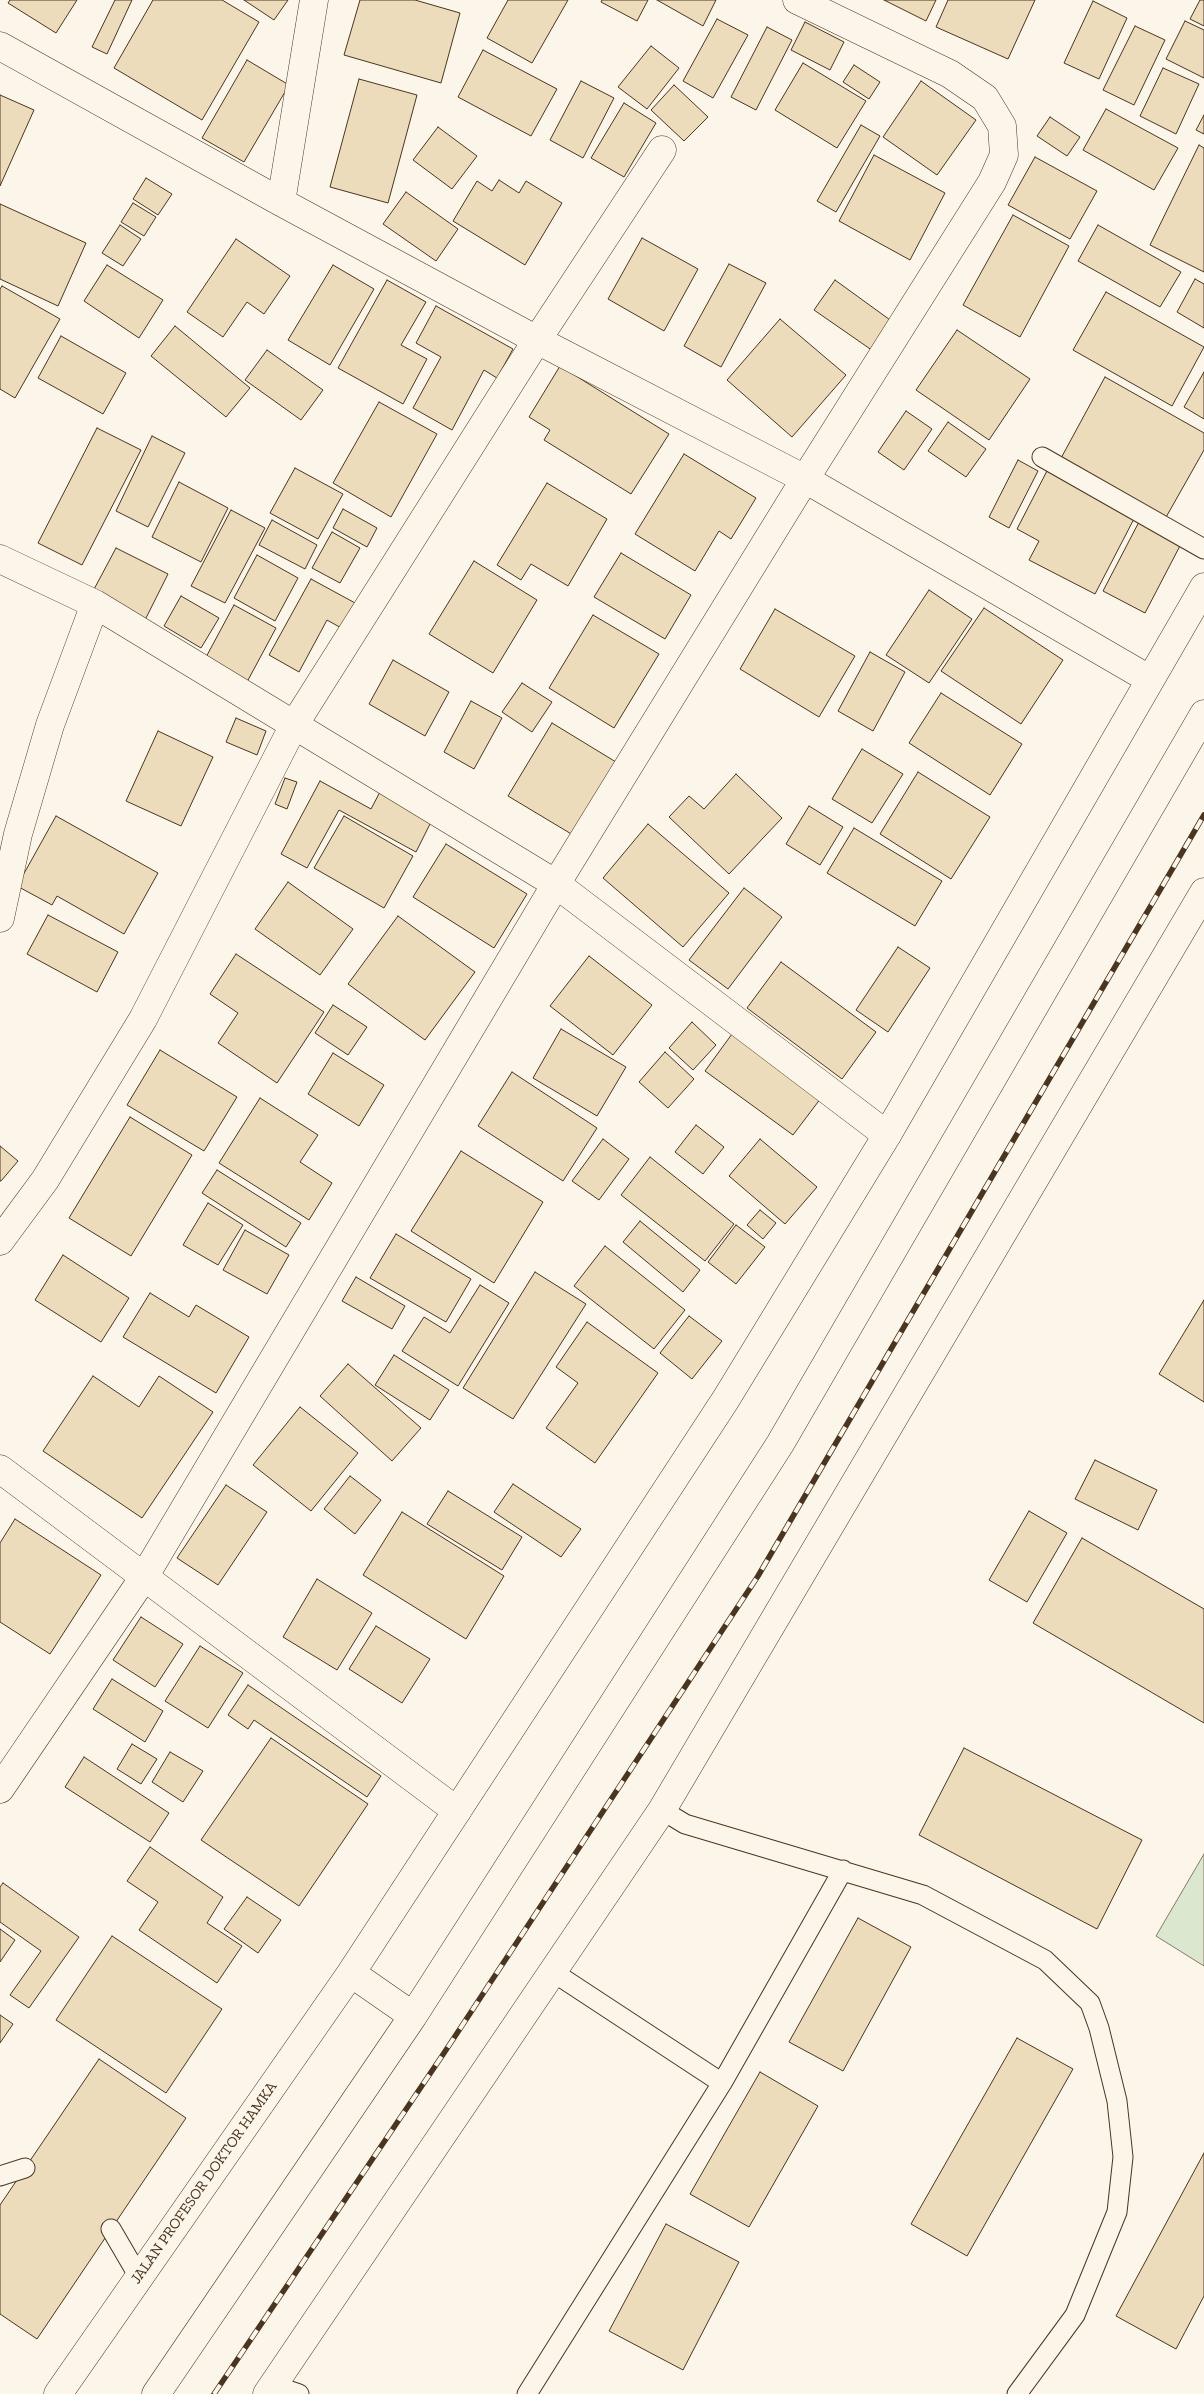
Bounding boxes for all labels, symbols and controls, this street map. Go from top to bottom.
street label: JALAN PROFESOR DOKTOR HAMKA [127,2078,281,2288]

